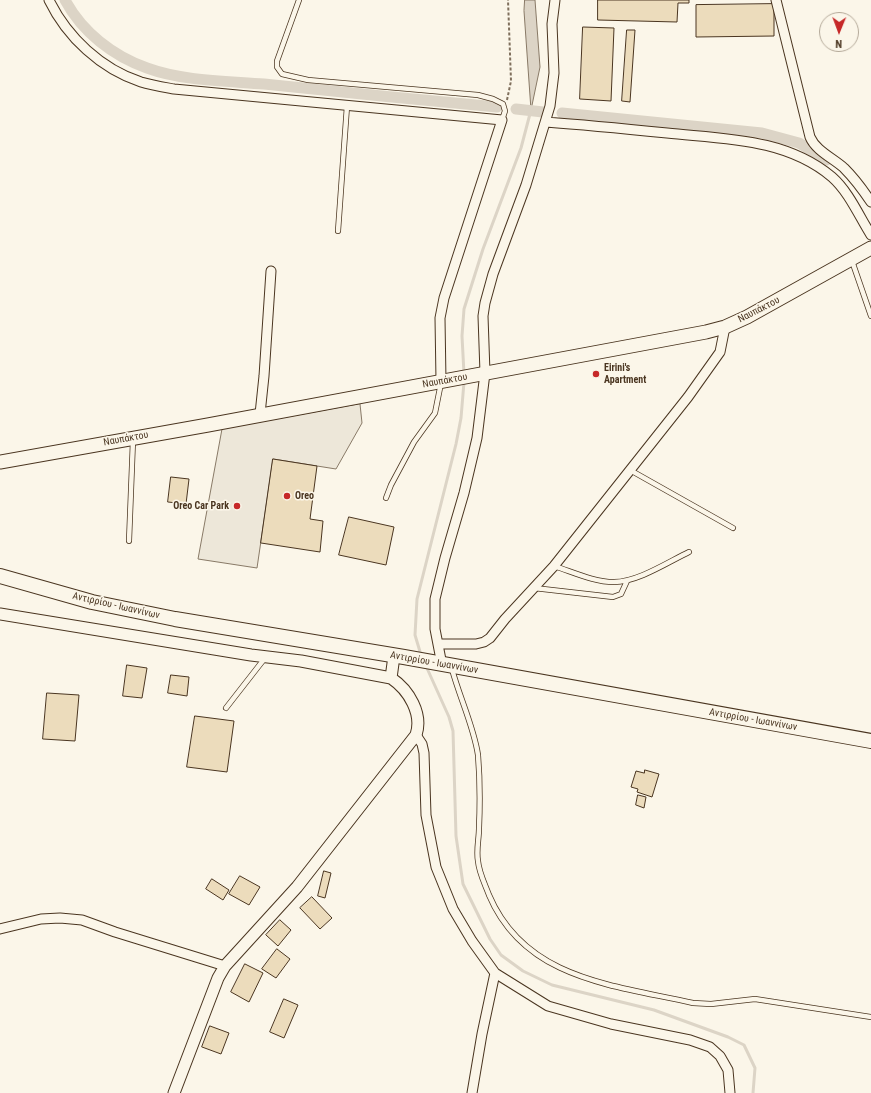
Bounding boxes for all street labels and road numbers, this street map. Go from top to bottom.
street label: Ναυπάκτου [736,294,782,326]
street label: Ναυπάκτου [422,371,468,391]
street label: Ναυπάκτου [103,429,149,449]
street label: Αντιρρίου - Ιωαννίνων [71,590,161,622]
street label: Αντιρρίου - Ιωαννίνων [389,649,479,677]
street label: Αντιρρίου - Ιωαννίνων [708,706,798,734]

